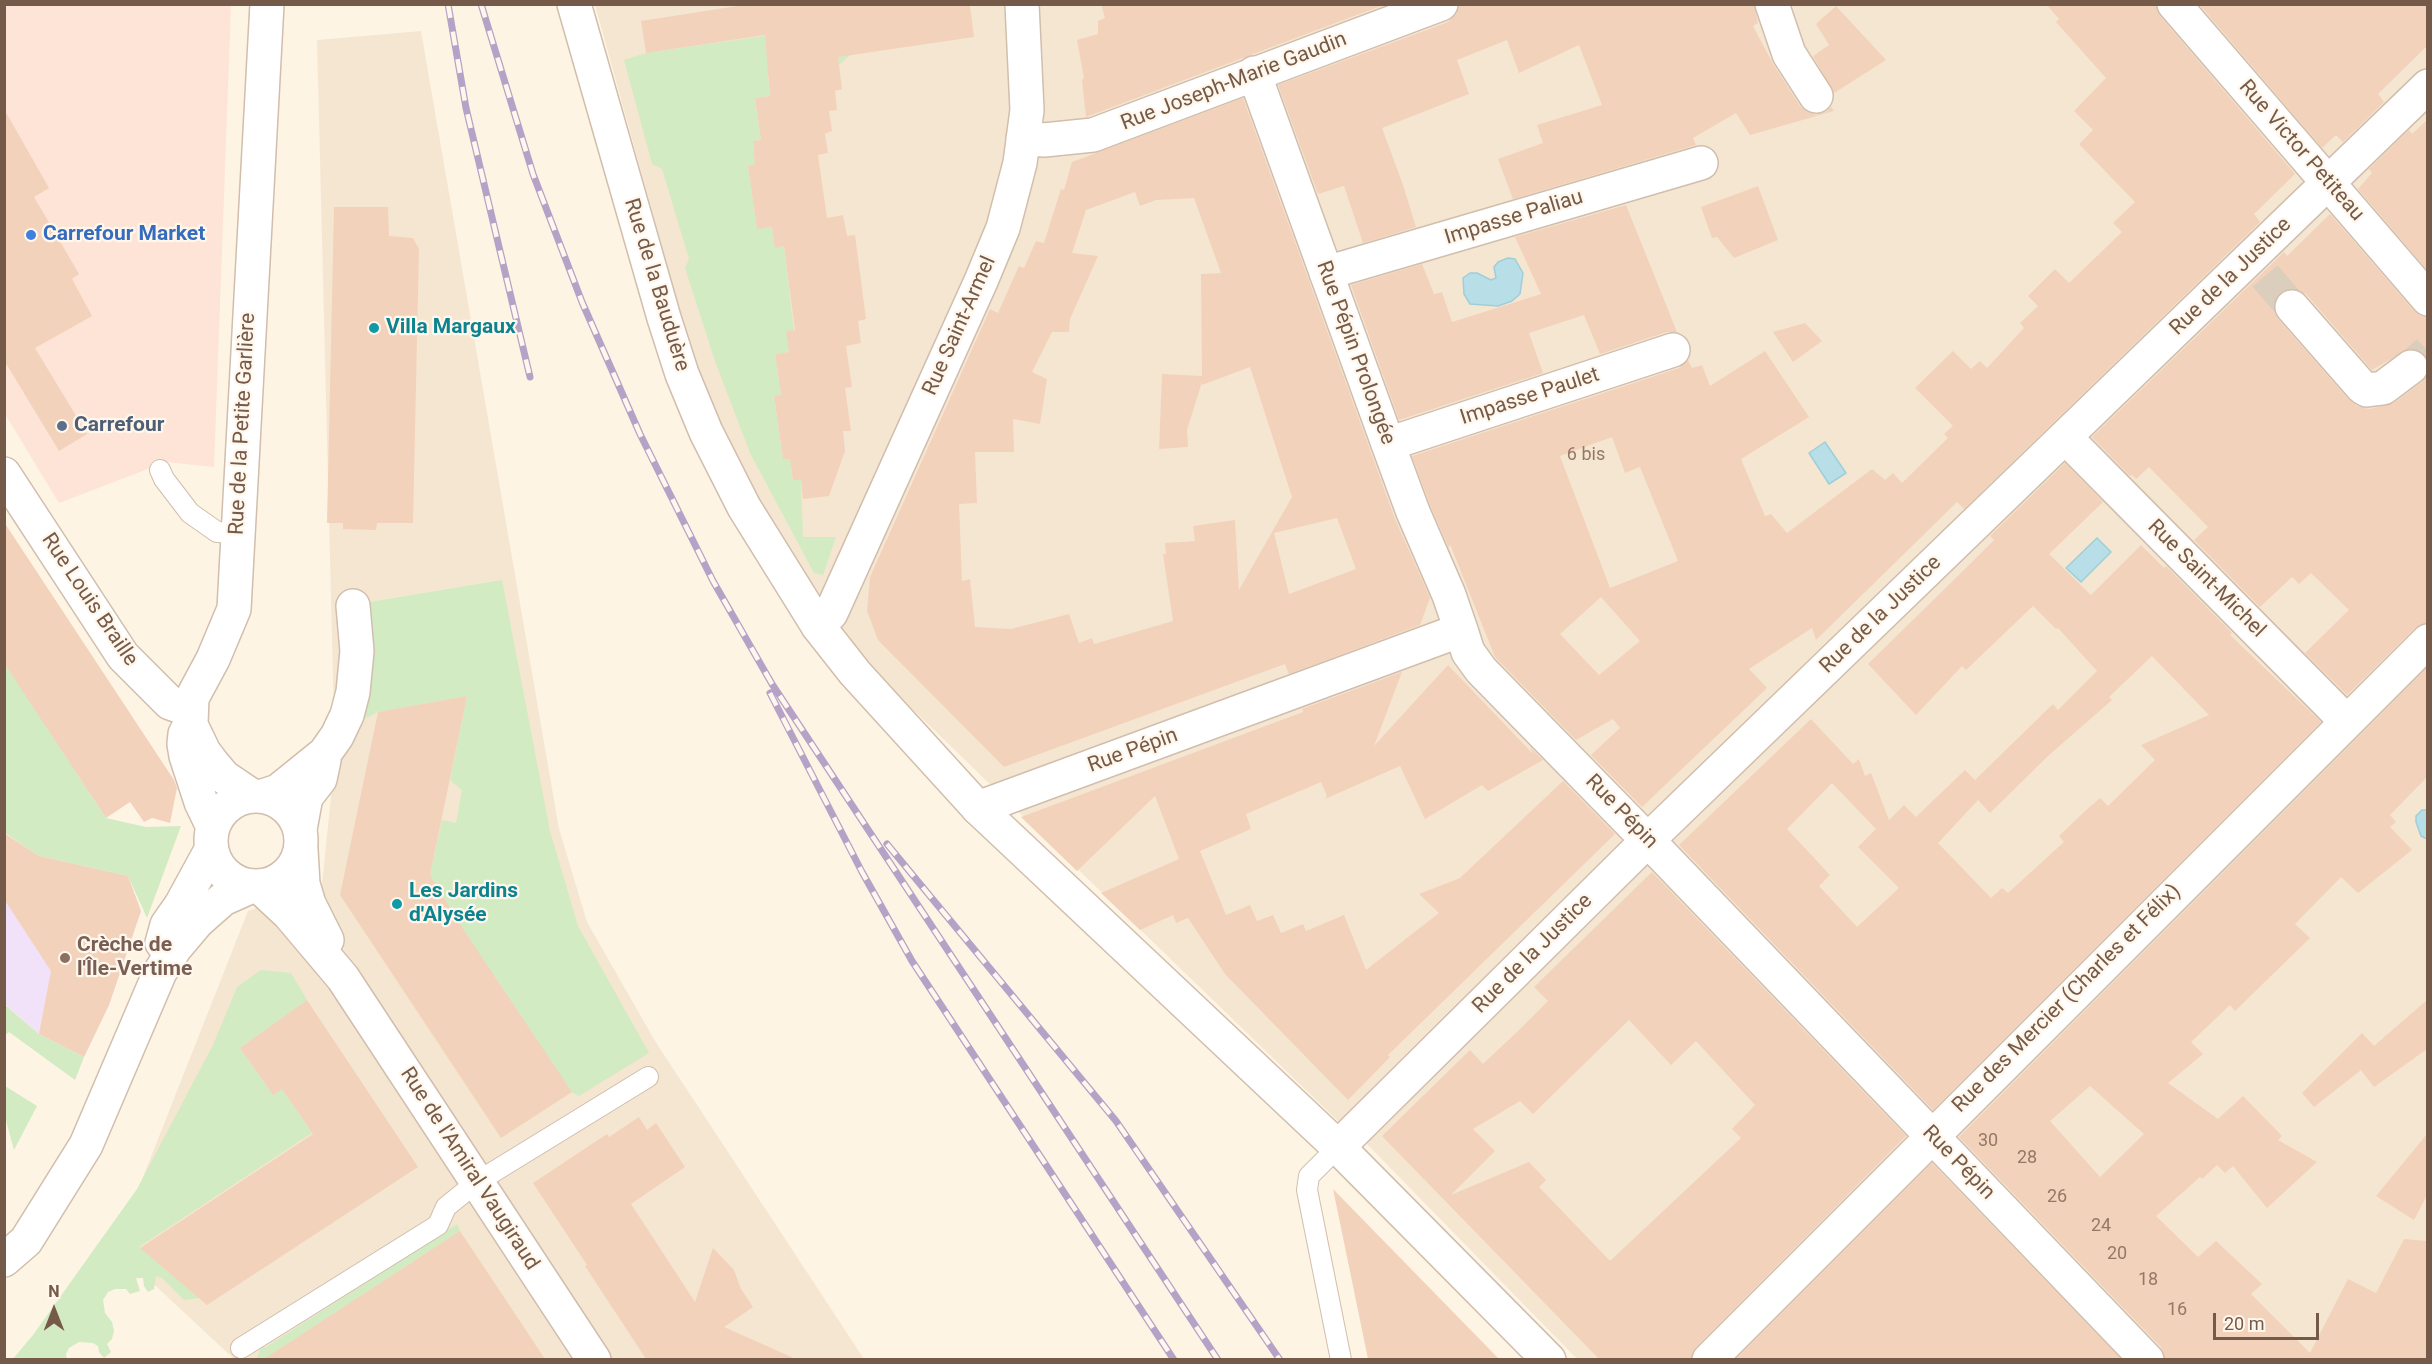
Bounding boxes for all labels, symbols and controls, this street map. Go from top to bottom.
street label: Rue Joseph-Marie Gaudin [1118,27,1350,137]
street label: Rue Victor Petiteau [2233,75,2369,227]
street label: Impasse Paliau [1442,185,1586,251]
street label: Rue de la Bauduère [618,195,694,375]
street label: Rue de la Justice [2165,213,2297,341]
place label: Carrefour Market [43,222,205,248]
marker: Carrefour Market [24,228,38,242]
street label: Rue Saint-Armel [918,253,1002,399]
street label: Rue Pépin Prolongée [1310,258,1400,448]
street label: Rue de la Petite Garlière [225,312,261,536]
place label: Villa Margaux [386,315,516,341]
marker: Villa Margaux [367,321,381,335]
street label: Impasse Paulet [1457,363,1603,431]
place label: Carrefour [74,413,164,439]
marker: Carrefour [55,419,69,433]
house number: 6 bis [1567,444,1605,466]
street label: Rue Saint-Michel [2142,515,2270,643]
street label: Rue Louis Braille [35,529,143,671]
street label: Rue de la Justice [1815,551,1947,679]
street label: Rue Pépin [1085,723,1181,779]
street label: Rue Pépin [1579,770,1663,854]
place label: Les Jardins d'Alysée [409,879,518,929]
street label: Rue des Mercier (Charles et Félix) [1948,880,2186,1118]
street label: Rue de la Justice [1468,889,1598,1019]
marker: Les Jardins d'Alysée [390,897,404,911]
place label: Crèche de l'Île-Vertime [77,933,192,983]
marker: Crèche de l'Île-Vertime [58,951,72,965]
street label: Rue de l'Amiral Vaugiraud [394,1063,544,1275]
street label: Rue Pépin [1916,1121,2000,1205]
house number: 30 [1978,1130,1998,1152]
house number: 28 [2017,1147,2037,1169]
house number: 26 [2047,1186,2067,1208]
house number: 24 [2091,1215,2111,1237]
house number: 20 [2107,1243,2127,1265]
house number: 18 [2138,1269,2158,1291]
north arrow [24,1280,84,1340]
text: N [48,1282,60,1301]
house number: 16 [2167,1299,2187,1321]
scale bar [2216,1301,2322,1339]
text: 20 m [2224,1313,2264,1334]

